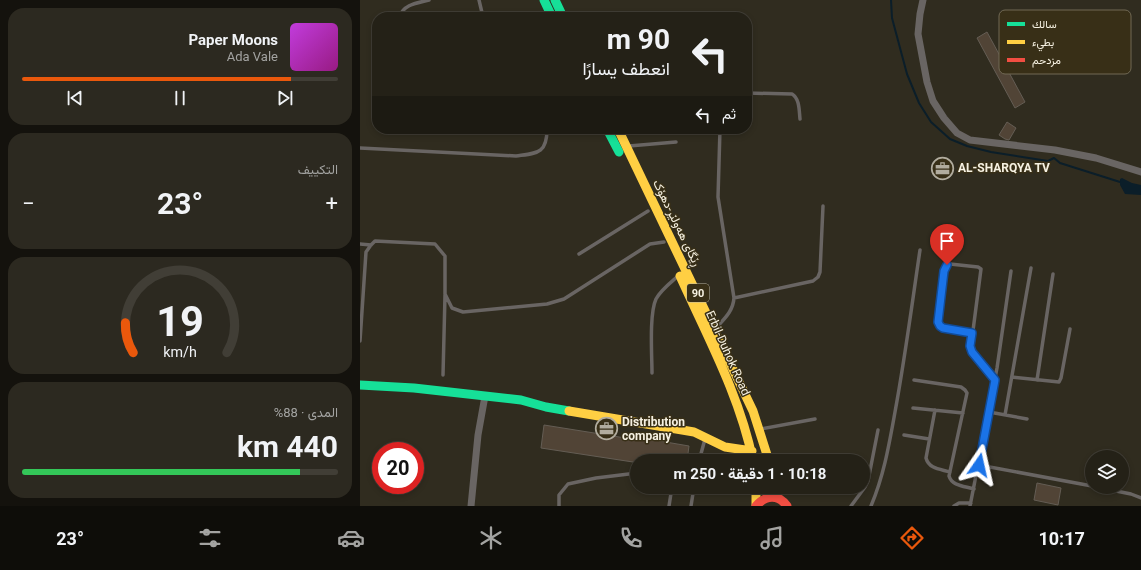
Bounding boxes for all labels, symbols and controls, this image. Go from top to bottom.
legend [999,10,1131,74]
text: سالك [1032,18,1057,31]
text: 90 m [607,23,670,56]
icon: left [684,28,736,80]
text: Paper Moons [188,31,278,49]
text: بطيء [1032,36,1054,52]
text: Ada Vale [227,49,278,64]
text: مزدحم [1032,54,1061,68]
text: انعطف يسارًا [582,58,670,79]
icon: previous [64,87,86,109]
icon: pause [169,87,191,109]
icon: next [274,87,296,109]
icon: left [692,104,714,126]
text: ثم [722,105,736,123]
office icon: AL-SHARQYA TV [929,155,955,181]
place label: AL-SHARQYA TV [958,161,1050,175]
text: التكييف [298,162,338,177]
street label: ڕێگای هەولێر-دهۆک [647,177,704,270]
text: 23° [157,186,203,221]
text: − [22,191,35,216]
text: + [326,191,338,216]
pin [930,224,964,265]
icon: arrive [936,230,958,252]
road number: 90 [687,284,709,302]
text: 19 [156,297,204,346]
street label: Erbil-Duhok Road [703,308,753,398]
text: km/h [163,344,197,360]
text: المدى · 88% [274,405,338,420]
place label: Distribution company [622,415,685,443]
office icon: Distribution company [594,416,620,442]
text: 440 km [237,429,338,464]
speed limit sign: 20 [372,442,424,494]
position arrow [958,444,1000,486]
map controls [1085,450,1129,494]
button: layers [1085,450,1129,494]
text: 10:18 · 1 دقيقة · 250 m [674,465,826,483]
icon: filters [196,524,224,552]
icon: car [337,524,365,552]
icon: climate [477,524,505,552]
icon: phone [617,524,645,552]
icon: music [758,524,786,552]
icon: directions [898,524,926,552]
text: 23° [56,528,84,549]
text: 10:17 [1038,528,1085,549]

